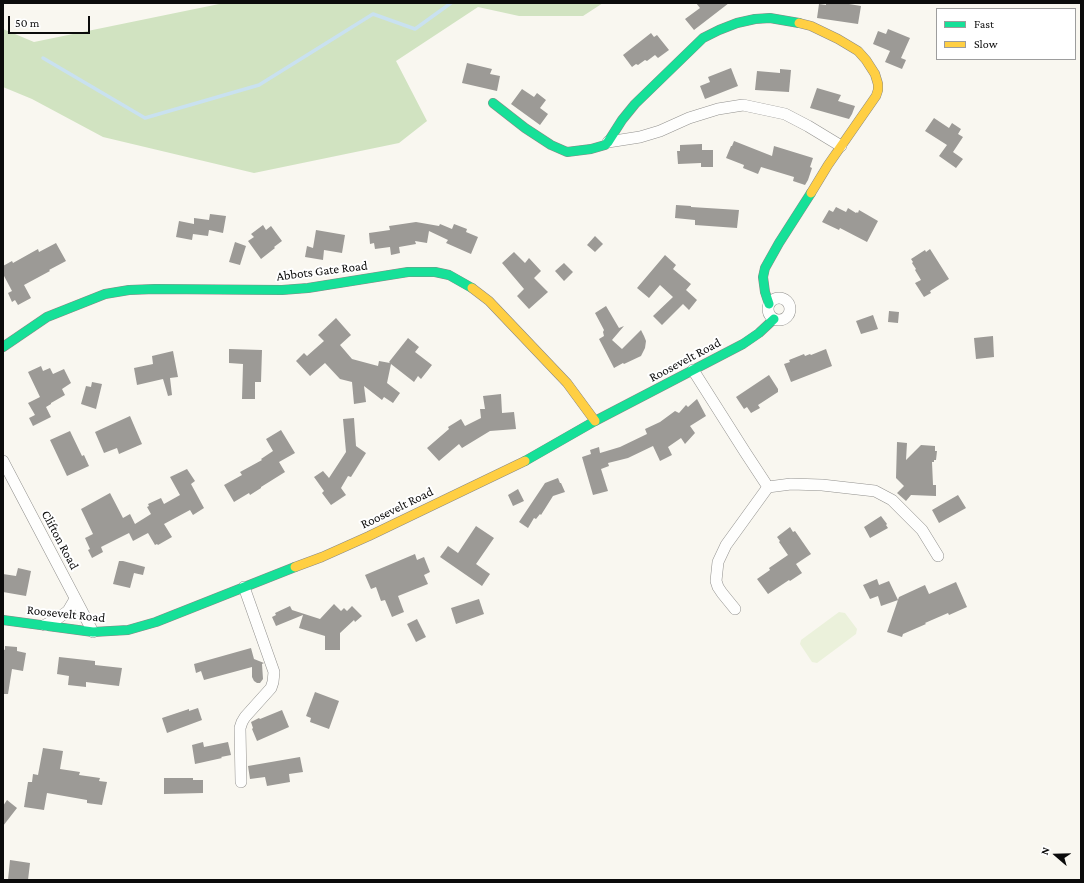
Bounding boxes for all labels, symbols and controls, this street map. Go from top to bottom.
scale bar [10,8,92,34]
legend [936,8,1076,60]
text: 50 m [15,16,39,30]
text: Fast [974,17,994,31]
text: Slow [974,37,998,51]
street label: Abbots Gate Road [275,258,369,284]
street label: Roosevelt Road [647,335,723,385]
street label: Roosevelt Road [358,484,436,532]
street label: Clifton Road [38,508,82,572]
street label: Roosevelt Road [26,602,106,626]
north arrow [1036,835,1076,875]
text: N [1038,845,1052,856]

